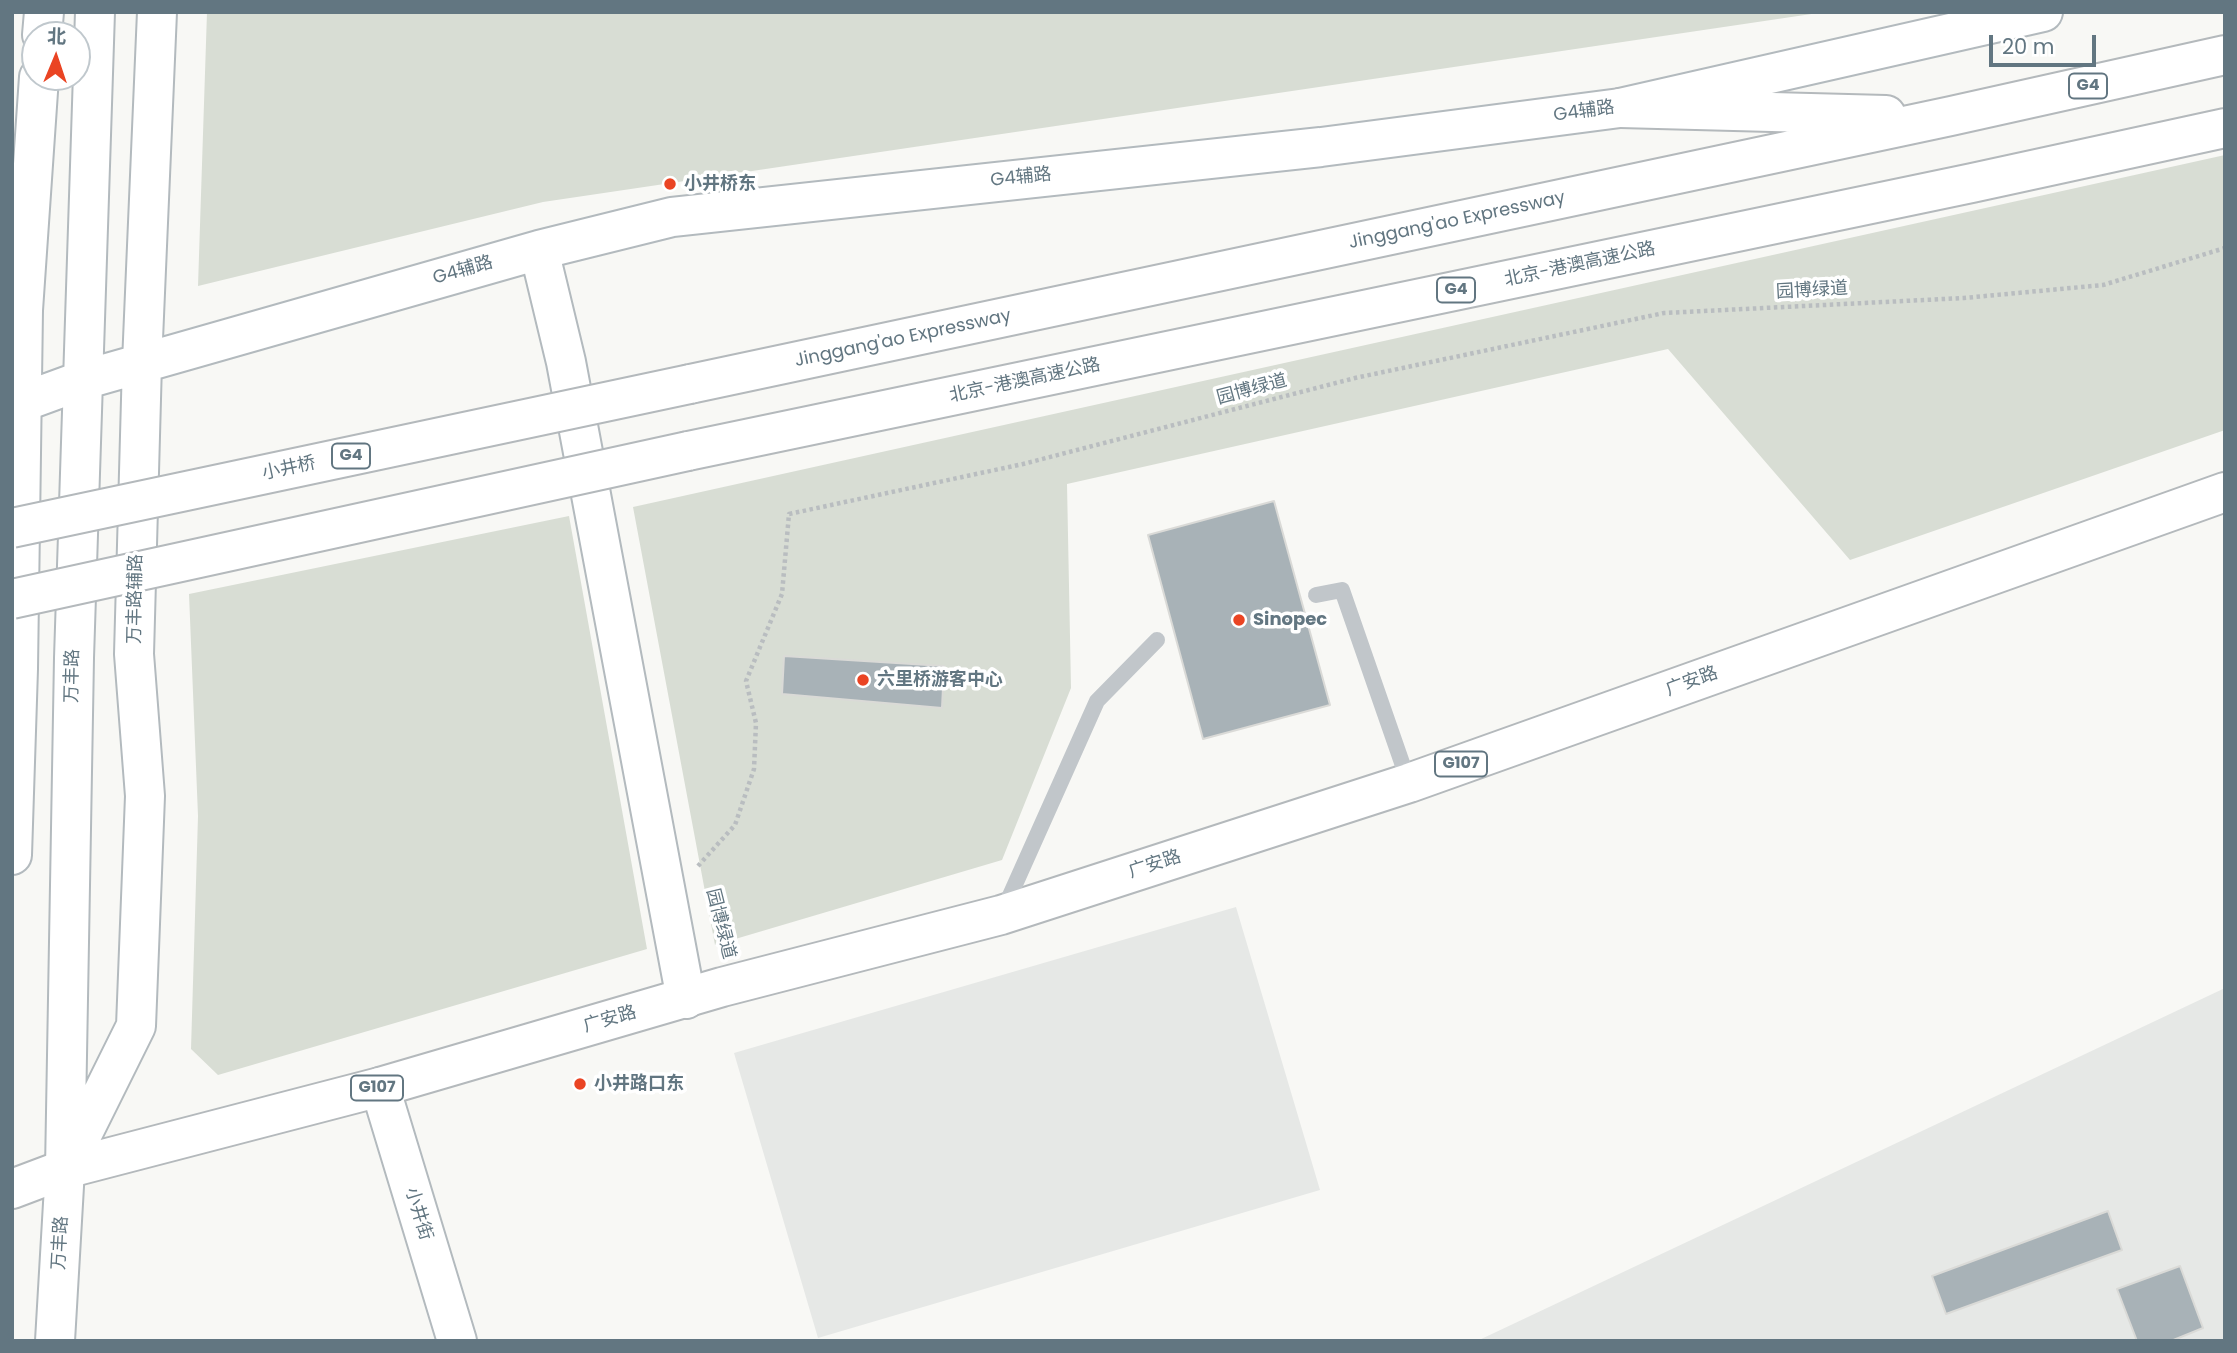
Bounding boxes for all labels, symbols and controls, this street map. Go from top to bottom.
north arrow [21,21,91,91]
scale bar [1992,21,2099,65]
text: 北 [47,23,67,50]
text: 20 m [2002,32,2055,61]
road number: G4 [2069,74,2107,99]
street label: G4辅路 [1552,97,1616,127]
street label: G4辅路 [989,164,1053,192]
place label: 小井桥东 [684,173,756,195]
marker: 小井桥东 [662,176,678,192]
street label: Jinggang'ao Expressway [1347,187,1567,255]
street label: 北京-港澳高速公路 [1502,238,1658,292]
street label: G4辅路 [431,252,495,290]
road number: G4 [1437,278,1475,302]
street label: 园博绿道 [1775,278,1849,304]
street label: Jinggang'ao Expressway [793,305,1013,373]
street label: 北京-港澳高速公路 [947,354,1103,408]
street label: 园博绿道 [1214,370,1290,410]
road number: G4 [332,444,370,468]
street label: 小井桥 [260,453,318,485]
street label: 万丰路辅路 [124,554,148,644]
place label: Sinopec [1253,609,1327,631]
marker: Sinopec [1231,612,1247,628]
street label: 万丰路 [62,649,84,703]
street label: 广安路 [1663,663,1721,701]
place label: 六里桥游客中心 [877,669,1003,691]
marker: 六里桥游客中心 [855,672,871,688]
road number: G107 [1435,751,1487,776]
street label: 广安路 [1126,846,1184,884]
street label: 园博绿道 [701,886,739,962]
street label: 广安路 [581,1002,639,1038]
place label: 小井路口东 [594,1073,684,1095]
road number: G107 [351,1076,403,1100]
marker: 小井路口东 [572,1076,588,1092]
street label: 小井街 [400,1185,436,1243]
street label: 万丰路 [49,1215,73,1271]

